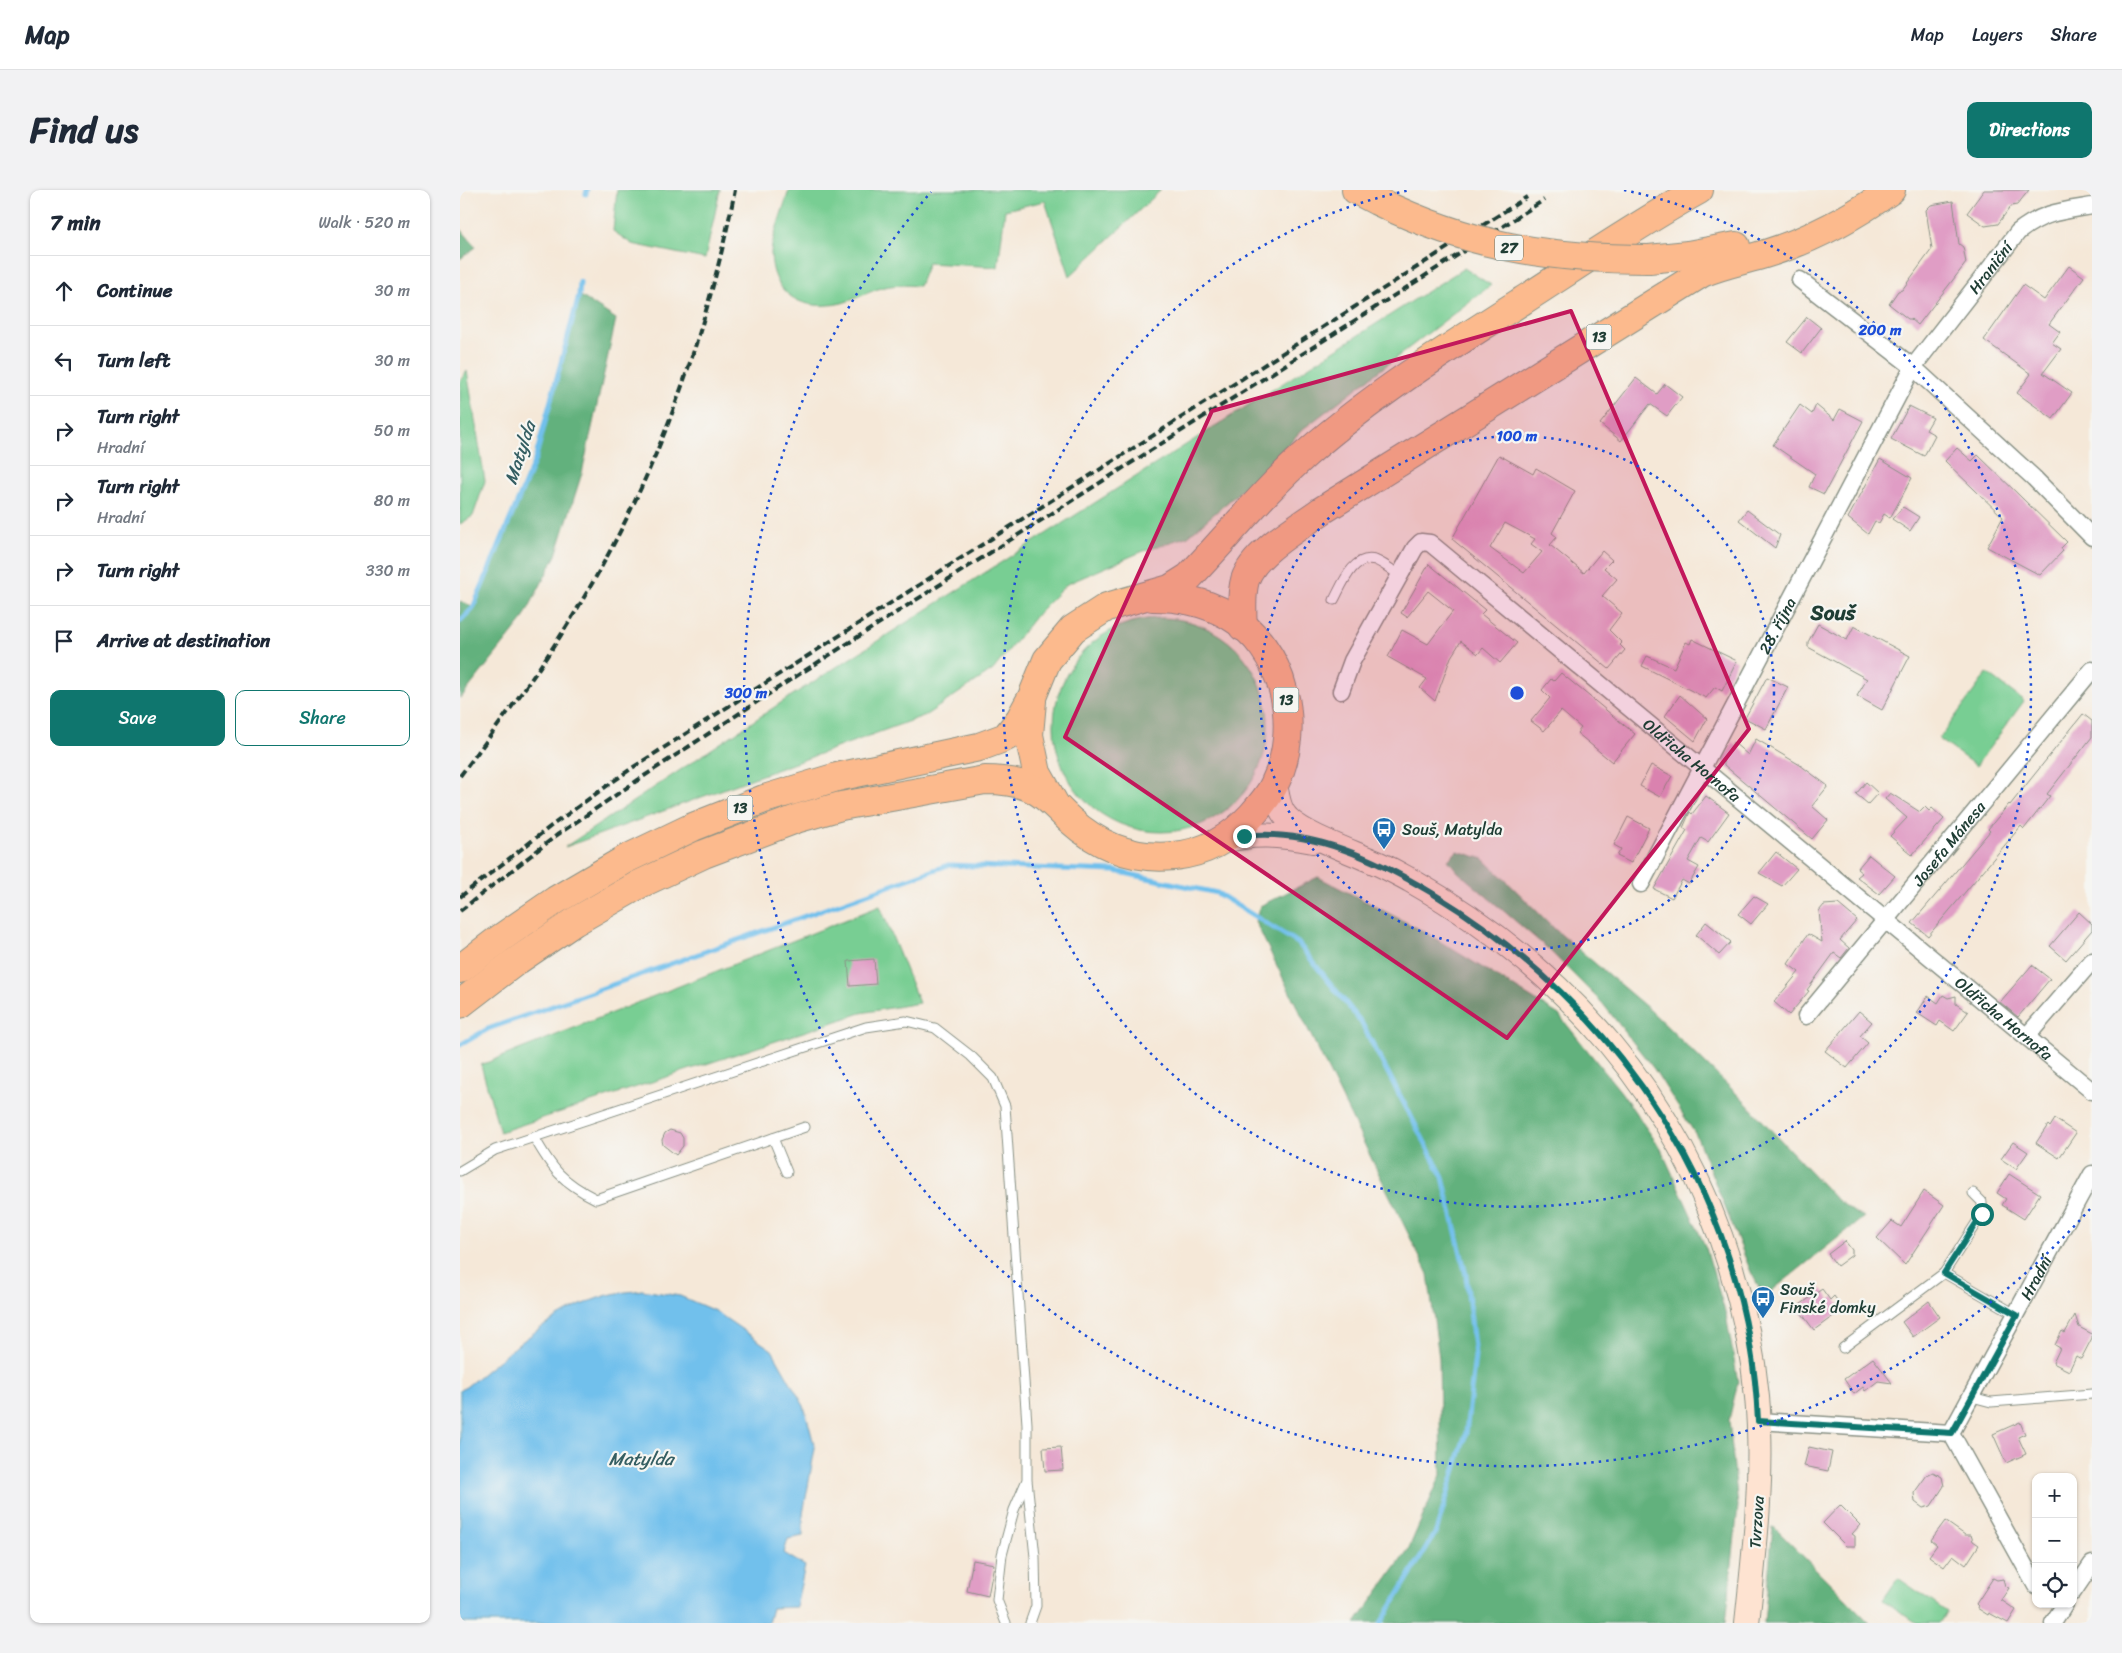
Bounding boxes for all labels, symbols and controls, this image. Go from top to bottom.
text: Map [25,14,69,56]
text: Map [1911,19,1944,51]
text: Layers [1972,19,2023,51]
text: Share [2051,19,2097,51]
text: Find us [30,99,138,161]
button: Directions [1967,102,2092,158]
text: 7 min [50,204,101,242]
text: Walk · 520 m [318,208,410,237]
street label: Hraniční [1961,233,2022,301]
road number: 27 [1495,236,1523,260]
text: Continue [97,274,173,307]
text: 30 m [375,276,410,305]
icon: ahead [50,277,78,305]
text: 200 m [1857,317,1902,343]
road number: 13 [1586,324,1612,350]
text: Turn left [97,344,170,377]
text: 30 m [375,346,410,375]
icon: left [50,347,78,375]
text: Turn right [97,400,179,433]
water label: Matylda [495,415,546,489]
text: 50 m [374,416,410,445]
icon: right [50,417,78,445]
text: 100 m [1497,423,1538,449]
text: Hradní [97,433,144,462]
text: Turn right [97,470,179,503]
text: 80 m [374,486,410,515]
icon: right [50,487,78,515]
text: Hradní [97,503,144,532]
text: Turn right [97,554,179,587]
text: 330 m [366,556,410,585]
icon: right [50,557,78,585]
street label: 28. října [1750,592,1804,659]
district label: Souš [1810,594,1857,632]
text: Arrive at destination [97,624,270,657]
icon: arrive [50,627,78,655]
text: 300 m [724,680,768,706]
centre of rings [1508,684,1526,702]
road number: 13 [1274,688,1298,712]
button: Save [50,690,225,746]
button: Share [235,690,410,746]
street label: Oldřicha Hornofa [1636,711,1748,811]
street label: Josefa Mánesa [1904,794,1994,894]
road number: 13 [728,796,752,820]
place label: Souš, Matylda [1402,815,1503,844]
bus stop icon: Souš, Matylda [1371,816,1397,850]
route end [1233,825,1256,848]
street label: Oldřicha Hornofa [1948,969,2060,1069]
route start [1971,1203,1994,1226]
street label: Hradní [2012,1248,2061,1306]
place label: Souš, Finské domky [1780,1275,1876,1322]
bus stop icon: Souš, Finské domky [1750,1285,1776,1319]
water label: Matylda [609,1443,675,1475]
map controls [2032,1473,2077,1608]
button: + [2032,1473,2077,1518]
street label: Tvrzova [1740,1494,1773,1549]
button: − [2032,1518,2077,1563]
button: locate [2032,1563,2077,1608]

